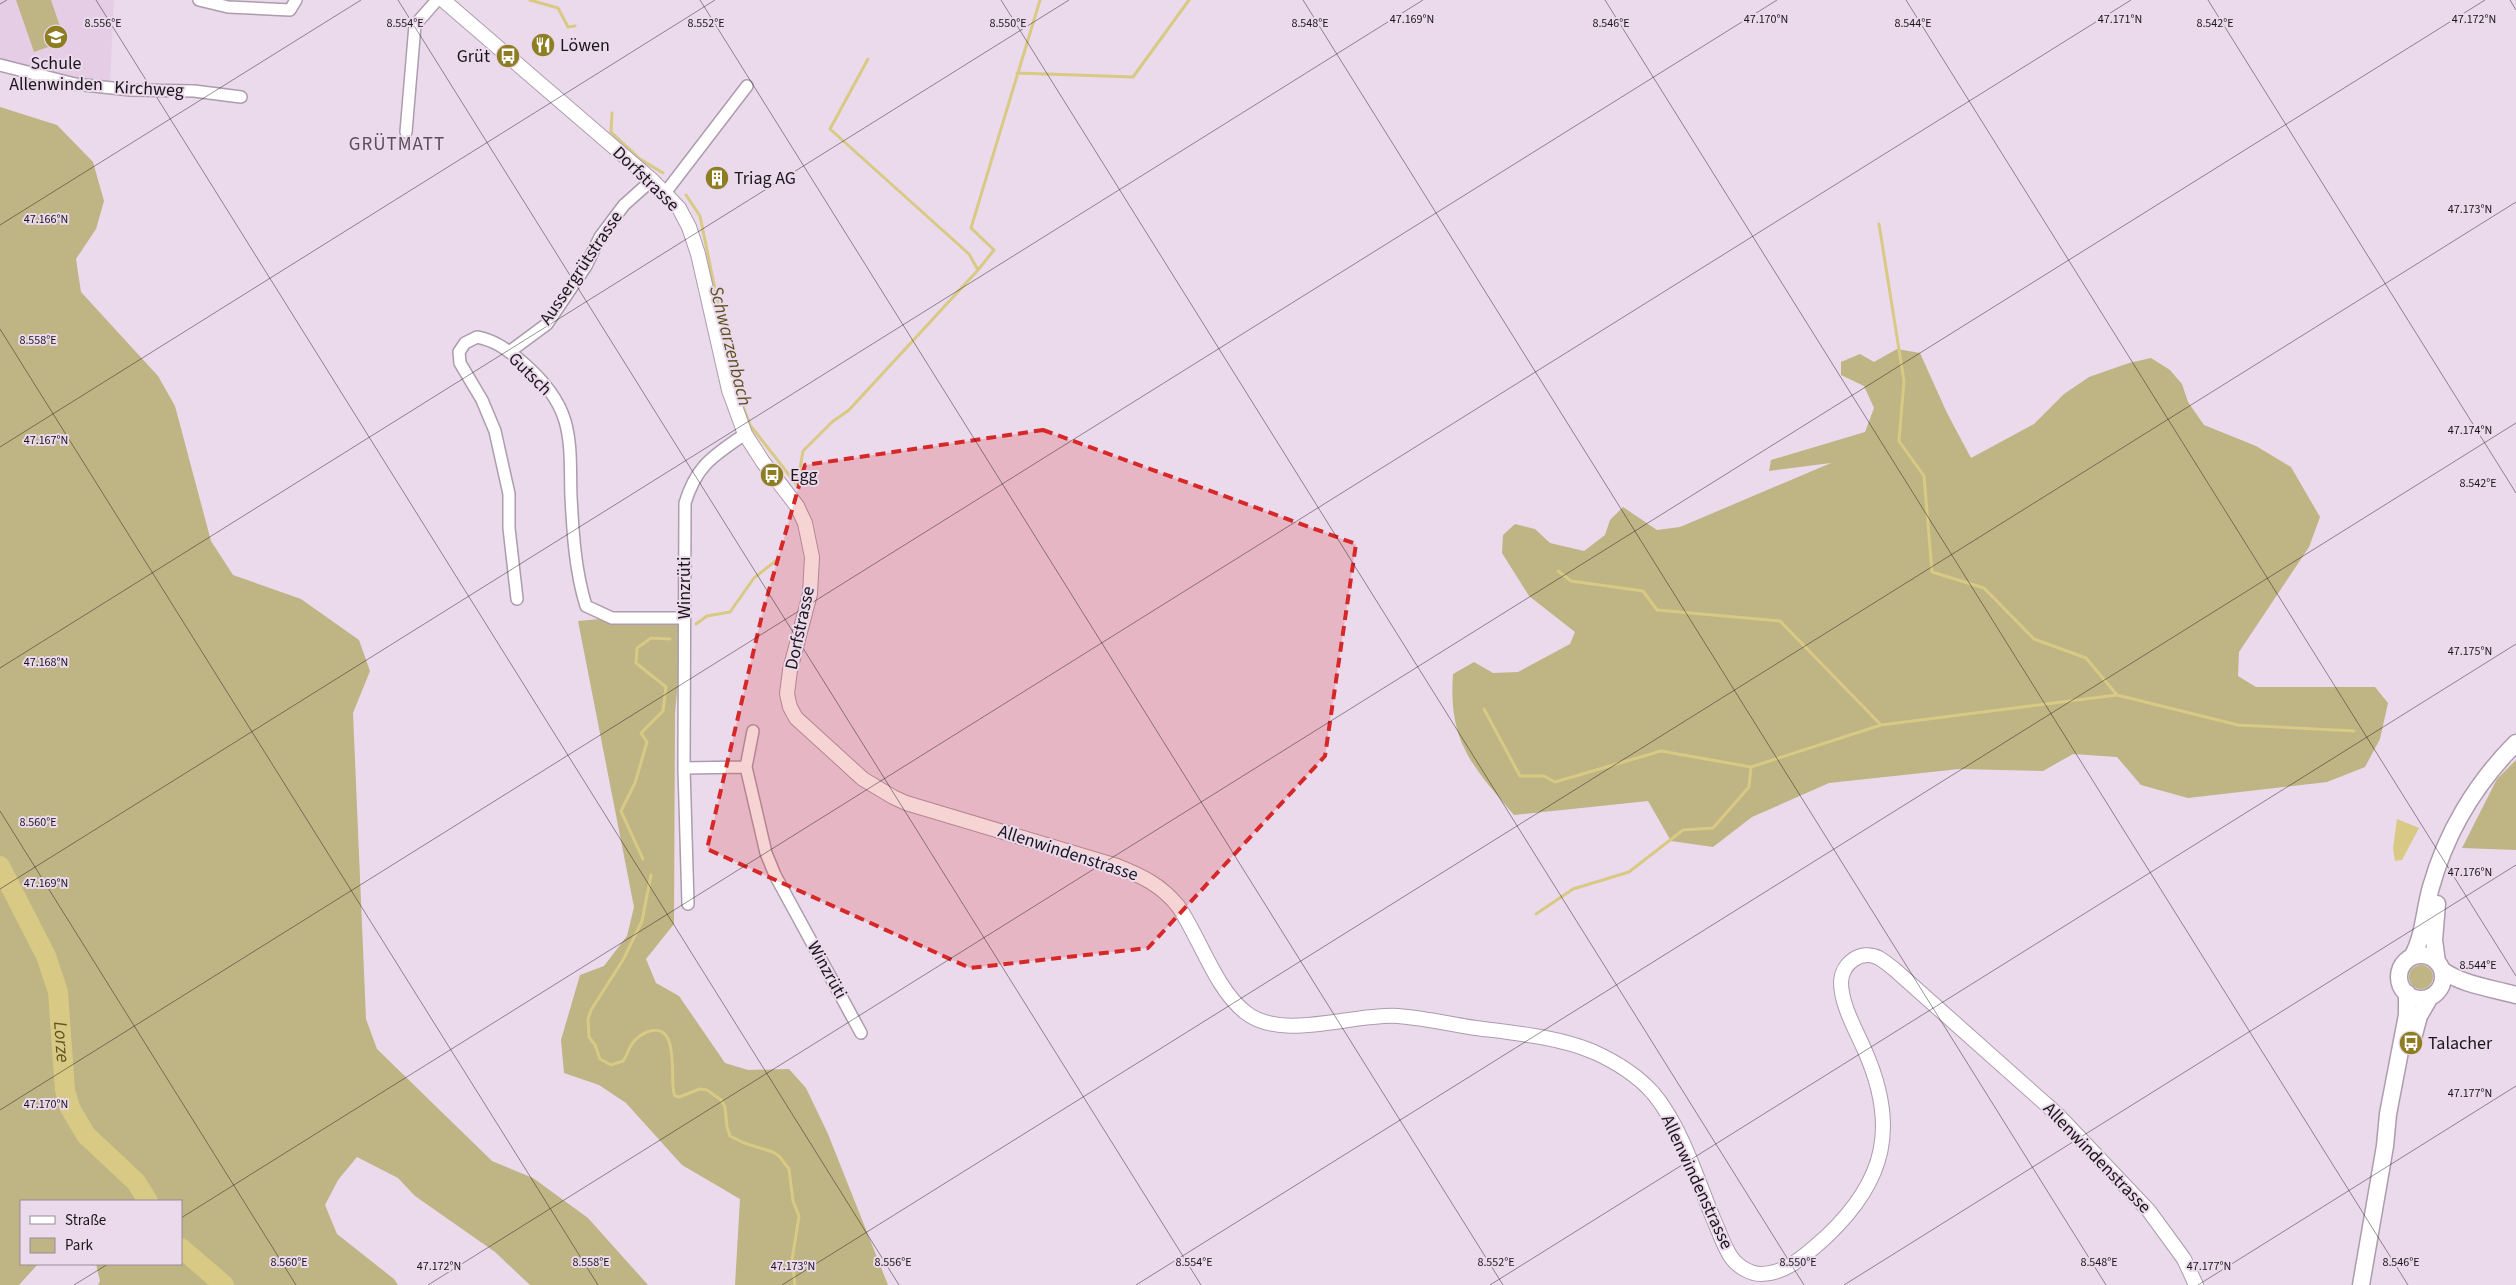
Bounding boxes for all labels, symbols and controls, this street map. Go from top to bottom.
text: 47.169°N [1390,11,1434,28]
text: 47.170°N [1744,11,1788,28]
text: 47.171°N [2098,11,2142,28]
text: 47.172°N [2452,11,2496,28]
text: 8.556°E [84,15,122,32]
text: 8.554°E [386,15,424,32]
text: 8.552°E [687,15,725,32]
text: 8.550°E [989,15,1027,32]
text: 8.548°E [1291,15,1329,32]
text: 8.546°E [1592,15,1630,32]
text: 8.544°E [1894,15,1932,32]
text: 8.542°E [2196,15,2234,32]
school or university icon: Schule Allenwinden [43,24,69,50]
restaurant icon: Löwen [530,32,556,58]
place label: Löwen [560,33,610,58]
bus stop icon: Grüt [495,43,521,69]
place label: Grüt [457,44,490,69]
place label: Schule Allenwinden [9,51,103,97]
street label: Kirchweg [114,75,184,103]
district label: GRÜTMATT [349,131,445,158]
street label: Dorfstrasse [607,141,685,217]
building icon: Triag AG [704,165,730,191]
place label: Triag AG [734,166,796,191]
text: 47.173°N [2448,201,2492,218]
street label: Aussergrütstrasse [534,206,629,330]
text: 47.166°N [24,211,68,228]
water label: Schwarzenbach [702,283,758,409]
text: 8.558°E [19,332,57,349]
street label: Gutsch [503,347,557,401]
text: 47.174°N [2448,422,2492,439]
text: 47.167°N [24,432,68,449]
bus stop icon: Egg [759,462,785,488]
place label: Egg [790,463,818,488]
text: 8.542°E [2459,475,2497,492]
street label: Winzrüti [672,557,697,619]
street label: Dorfstrasse [779,584,821,672]
text: 47.175°N [2448,643,2492,660]
text: 47.168°N [24,654,68,671]
text: 8.560°E [19,814,57,831]
street label: Allenwindenstrasse [995,819,1141,887]
text: 47.176°N [2448,864,2492,881]
text: 47.169°N [24,875,68,892]
street label: Winzrüti [801,937,853,1003]
text: 8.544°E [2459,957,2497,974]
water label: Lorze [47,1020,76,1063]
bus stop icon: Talacher [2398,1030,2424,1056]
place label: Talacher [2428,1031,2493,1056]
text: 47.177°N [2448,1085,2492,1102]
text: 47.170°N [24,1096,68,1113]
street label: Allenwindenstrasse [2037,1097,2157,1219]
street label: Allenwindenstrasse [1655,1111,1739,1253]
legend [20,1200,182,1265]
text: Straße [65,1210,106,1231]
text: Park [65,1235,94,1256]
text: 8.560°E [270,1254,308,1271]
text: 8.558°E [572,1254,610,1271]
text: 8.556°E [874,1254,912,1271]
text: 8.554°E [1175,1254,1213,1271]
text: 8.552°E [1477,1254,1515,1271]
text: 8.550°E [1779,1254,1817,1271]
text: 8.548°E [2080,1254,2118,1271]
text: 8.546°E [2382,1254,2420,1271]
text: 47.172°N [417,1258,461,1275]
text: 47.173°N [771,1258,815,1275]
text: 47.177°N [2187,1258,2231,1275]

